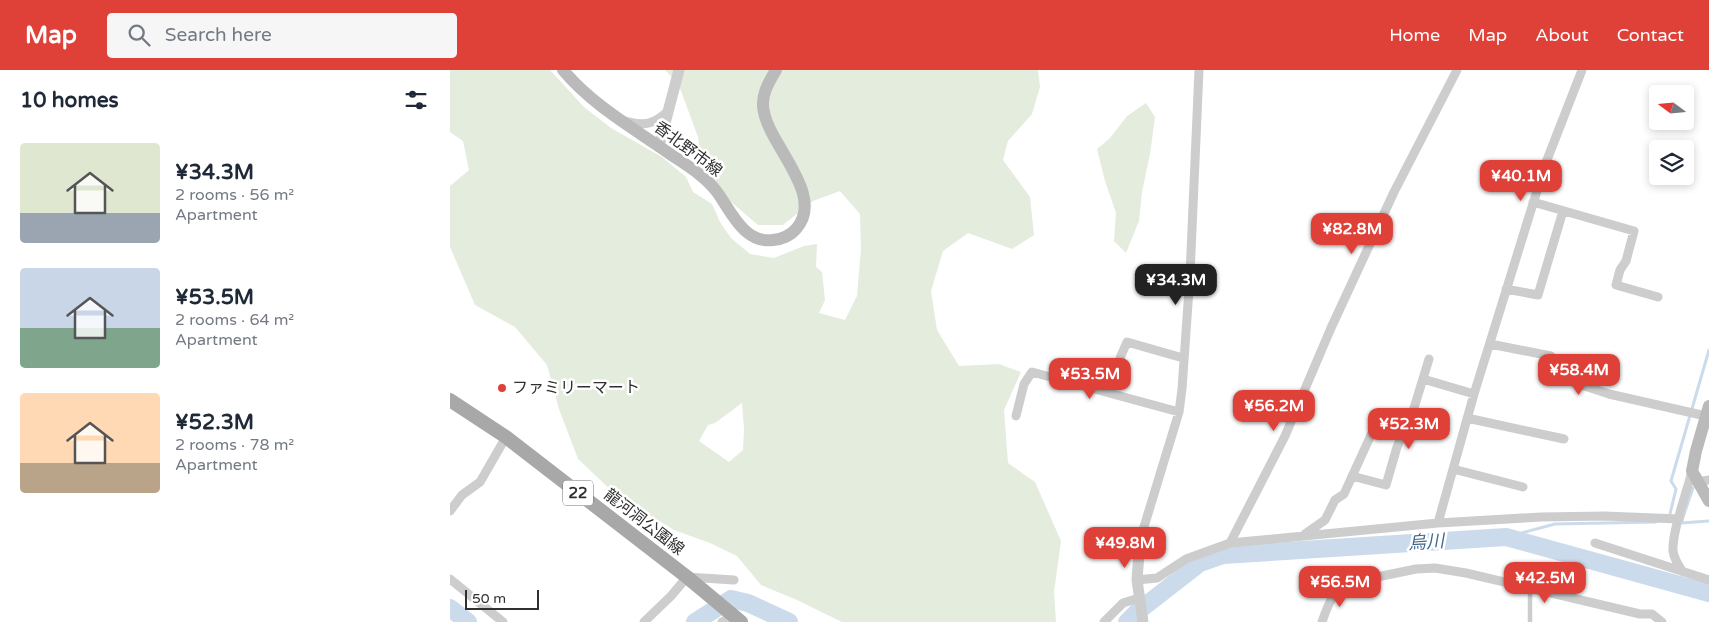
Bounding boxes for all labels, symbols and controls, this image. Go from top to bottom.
search box [107,13,457,58]
text: Map [25,21,77,50]
icon: search [125,21,153,49]
text: Search here [165,24,272,46]
text: Home [1389,24,1440,46]
text: Map [1468,24,1507,46]
text: About [1535,24,1589,46]
text: Contact [1617,24,1684,46]
north arrow [1649,85,1694,130]
map controls [1649,85,1694,185]
icon: filters [402,86,430,114]
text: 10 homes [20,88,119,113]
street label: 香北野市線 [650,117,726,181]
button: layers [1649,140,1694,185]
text: ¥34.3M [175,160,254,185]
pin: ¥40.1M [1480,160,1562,202]
icon: home [60,163,120,223]
text: ¥40.1M [1491,166,1551,186]
text: 2 rooms · 56 m² [175,185,294,205]
text: Apartment [175,205,258,225]
pin: ¥82.8M [1311,212,1393,255]
text: ¥82.8M [1322,219,1382,239]
pin: ¥34.3M [1135,264,1217,306]
text: ¥34.3M [1146,270,1206,290]
text: ¥53.5M [175,285,254,310]
icon: home [60,288,120,348]
text: 2 rooms · 64 m² [175,310,294,330]
text: Apartment [175,330,258,350]
pin: ¥58.4M [1538,354,1620,396]
pin: ¥53.5M [1049,358,1131,400]
text: ¥58.4M [1549,360,1609,380]
text: ¥53.5M [1060,364,1120,384]
place label: ファミリーマート [512,378,640,398]
marker: ファミリーマート [496,382,508,394]
pin: ¥56.2M [1233,390,1315,432]
text: ¥56.2M [1244,396,1304,416]
pin: ¥52.3M [1368,408,1450,450]
text: ¥52.3M [175,410,254,435]
icon: home [60,413,120,473]
text: ¥52.3M [1379,414,1439,434]
text: 2 rooms · 78 m² [175,435,294,455]
text: Apartment [175,455,258,475]
road number: 22 [563,480,593,506]
street label: 龍河洞公園線 [600,485,688,559]
pin: ¥49.8M [1084,526,1166,569]
water label: 烏川 [1407,530,1447,554]
text: ¥49.8M [1095,533,1155,553]
pin: ¥42.5M [1504,562,1586,604]
pin: ¥56.5M [1299,566,1381,608]
text: ¥42.5M [1515,568,1575,588]
text: ¥56.5M [1310,572,1370,592]
scale bar [465,587,539,610]
text: 50 m [472,590,506,607]

